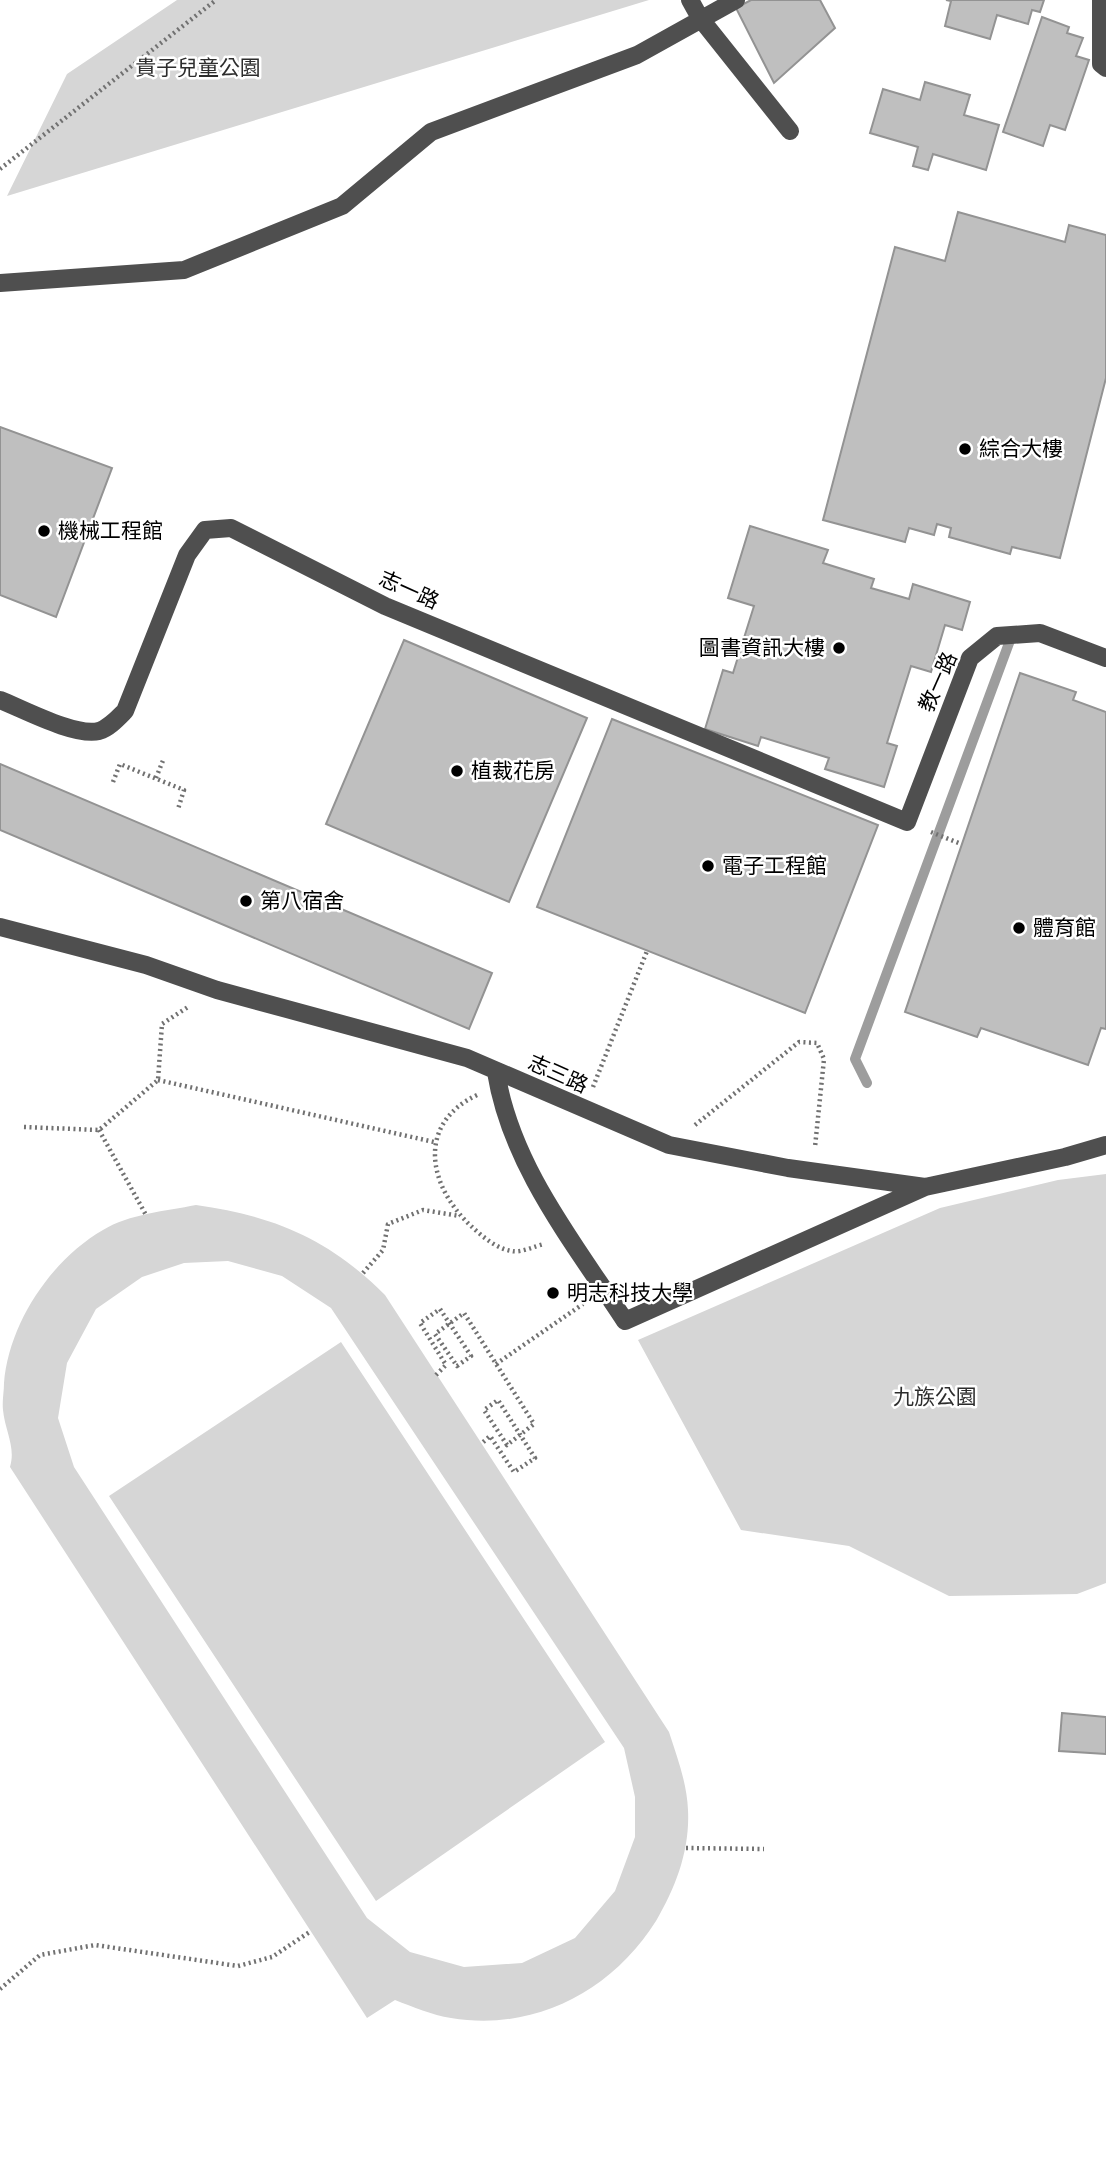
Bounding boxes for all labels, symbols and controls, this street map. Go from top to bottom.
park label: 貴子兒童公園 [135,56,261,80]
place label: 綜合大樓 [979,437,1063,461]
marker: 綜合大樓 [957,441,973,457]
place label: 機械工程館 [58,519,163,543]
marker: 機械工程館 [36,523,52,539]
street label: 志一路 [375,566,443,614]
place label: 圖書資訊大樓 [699,636,825,660]
marker: 圖書資訊大樓 [831,640,847,656]
street label: 教一路 [914,648,962,716]
place label: 植裁花房 [471,759,555,783]
marker: 植裁花房 [449,763,465,779]
place label: 電子工程館 [722,854,827,878]
marker: 電子工程館 [700,858,716,874]
place label: 第八宿舍 [260,889,344,913]
marker: 第八宿舍 [238,893,254,909]
place label: 體育館 [1033,916,1096,940]
marker: 體育館 [1011,920,1027,936]
street label: 志三路 [524,1050,592,1098]
place label: 明志科技大學 [567,1281,693,1305]
marker: 明志科技大學 [545,1285,561,1301]
park label: 九族公園 [893,1385,977,1409]

